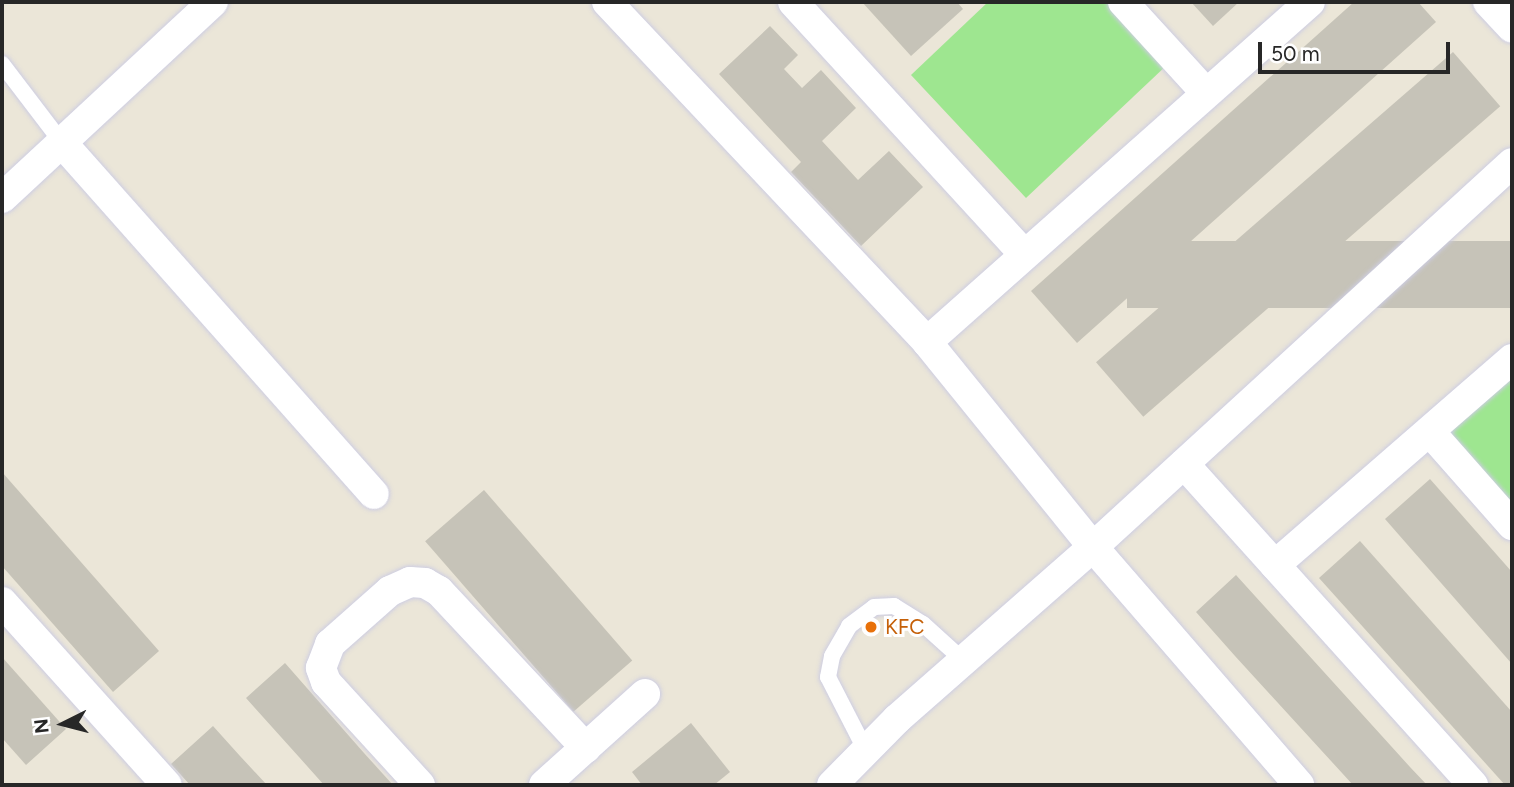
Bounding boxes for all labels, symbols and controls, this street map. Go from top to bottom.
scale bar [1262,28,1454,72]
text: 50 m [1271,41,1320,66]
place label: KFC [885,614,924,640]
marker: KFC [863,619,879,635]
north arrow [28,689,98,759]
text: N [29,718,54,735]

